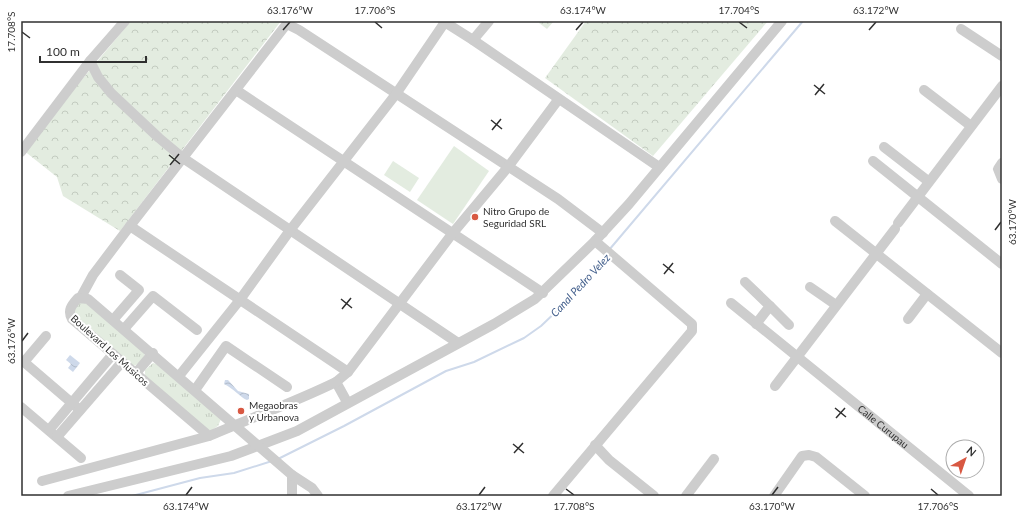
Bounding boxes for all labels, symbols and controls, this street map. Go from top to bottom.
text: 63.176°W [267,4,314,16]
text: 17.706°S [355,4,395,16]
text: 63.174°W [560,4,607,16]
text: 17.704°S [719,4,759,16]
text: 63.172°W [853,4,900,16]
text: 17.708°S [5,12,17,52]
scale bar [40,38,146,64]
text: 100 m [46,44,80,59]
text: 63.170°W [1006,198,1018,245]
place label: Nitro Grupo de Seguridad SRL [483,205,549,229]
marker: Nitro Grupo de Seguridad SRL [470,212,480,222]
water label: Canal Pedro Velez [548,251,613,319]
street label: Boulevard Los Musicos [69,312,151,388]
text: 63.176°W [5,317,17,364]
place label: Megaobras y Urbanova [249,399,299,423]
street label: Calle Curupau [855,402,911,451]
marker: Megaobras y Urbanova [236,406,246,416]
north arrow [945,439,985,479]
text: N [964,443,979,459]
text: 63.174°W [163,500,210,512]
text: 63.172°W [456,500,503,512]
text: 17.708°S [554,500,594,512]
text: 63.170°W [749,500,796,512]
text: 17.706°S [918,500,958,512]

